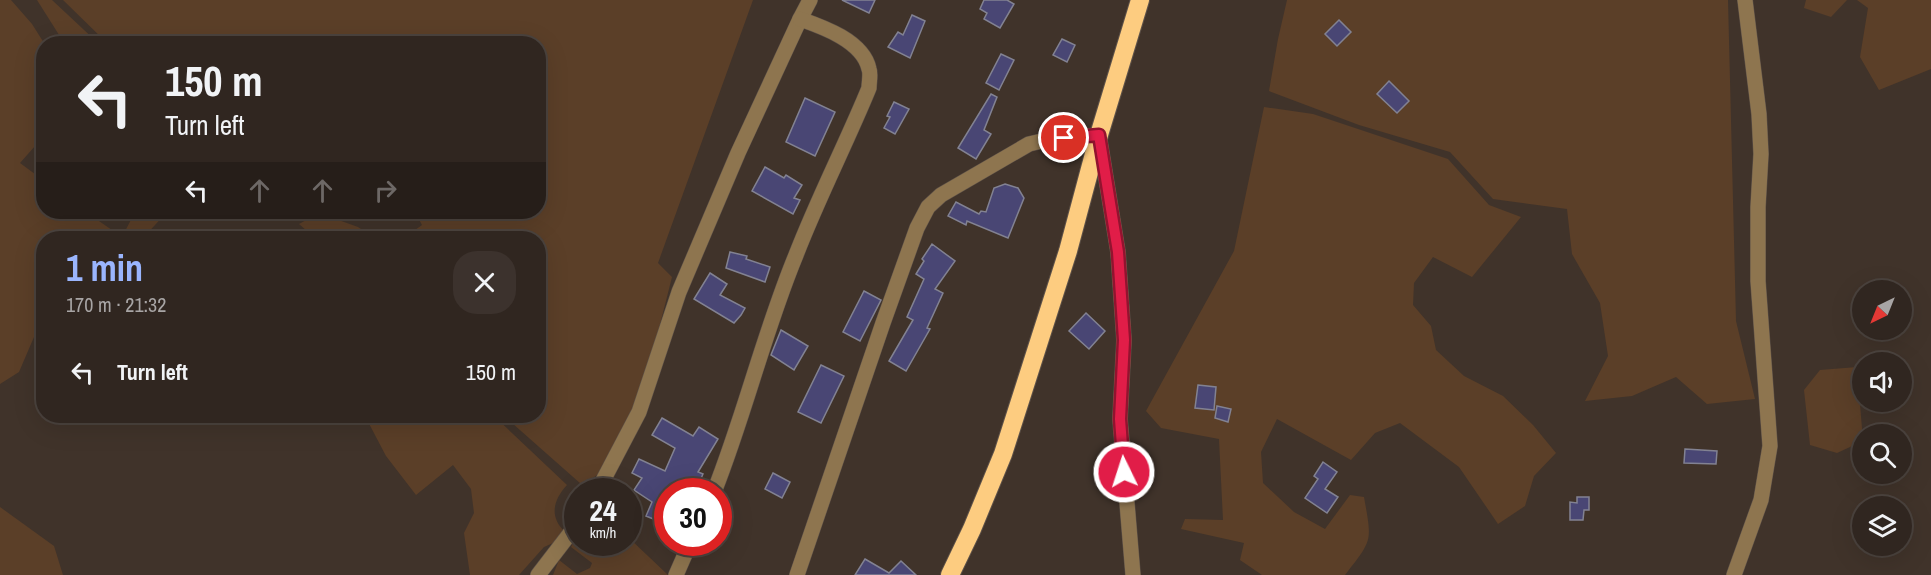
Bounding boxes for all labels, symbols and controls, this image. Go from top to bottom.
text: 150 m [165,53,263,109]
icon: left [66,60,144,138]
text: Turn left [165,107,244,143]
pin [1038,112,1089,163]
icon: arrive [1047,121,1080,154]
icon: left [180,174,213,207]
icon: ahead [243,174,276,207]
icon: ahead [306,174,339,207]
icon: right [369,174,402,207]
text: 1 min [66,244,143,292]
button: close [453,251,516,314]
north arrow [1852,280,1912,340]
map controls [1852,280,1912,556]
text: 170 m · 21:32 [66,291,166,318]
button: sound [1852,352,1912,412]
icon: left [66,356,99,389]
text: Turn left [117,357,188,387]
text: 150 m [466,357,516,387]
button: search [1852,424,1912,484]
position arrow [1092,440,1156,504]
speed limit sign: 30 [654,478,732,556]
text: 24 [589,490,617,530]
button: layers [1852,496,1912,556]
text: km/h [590,522,616,543]

